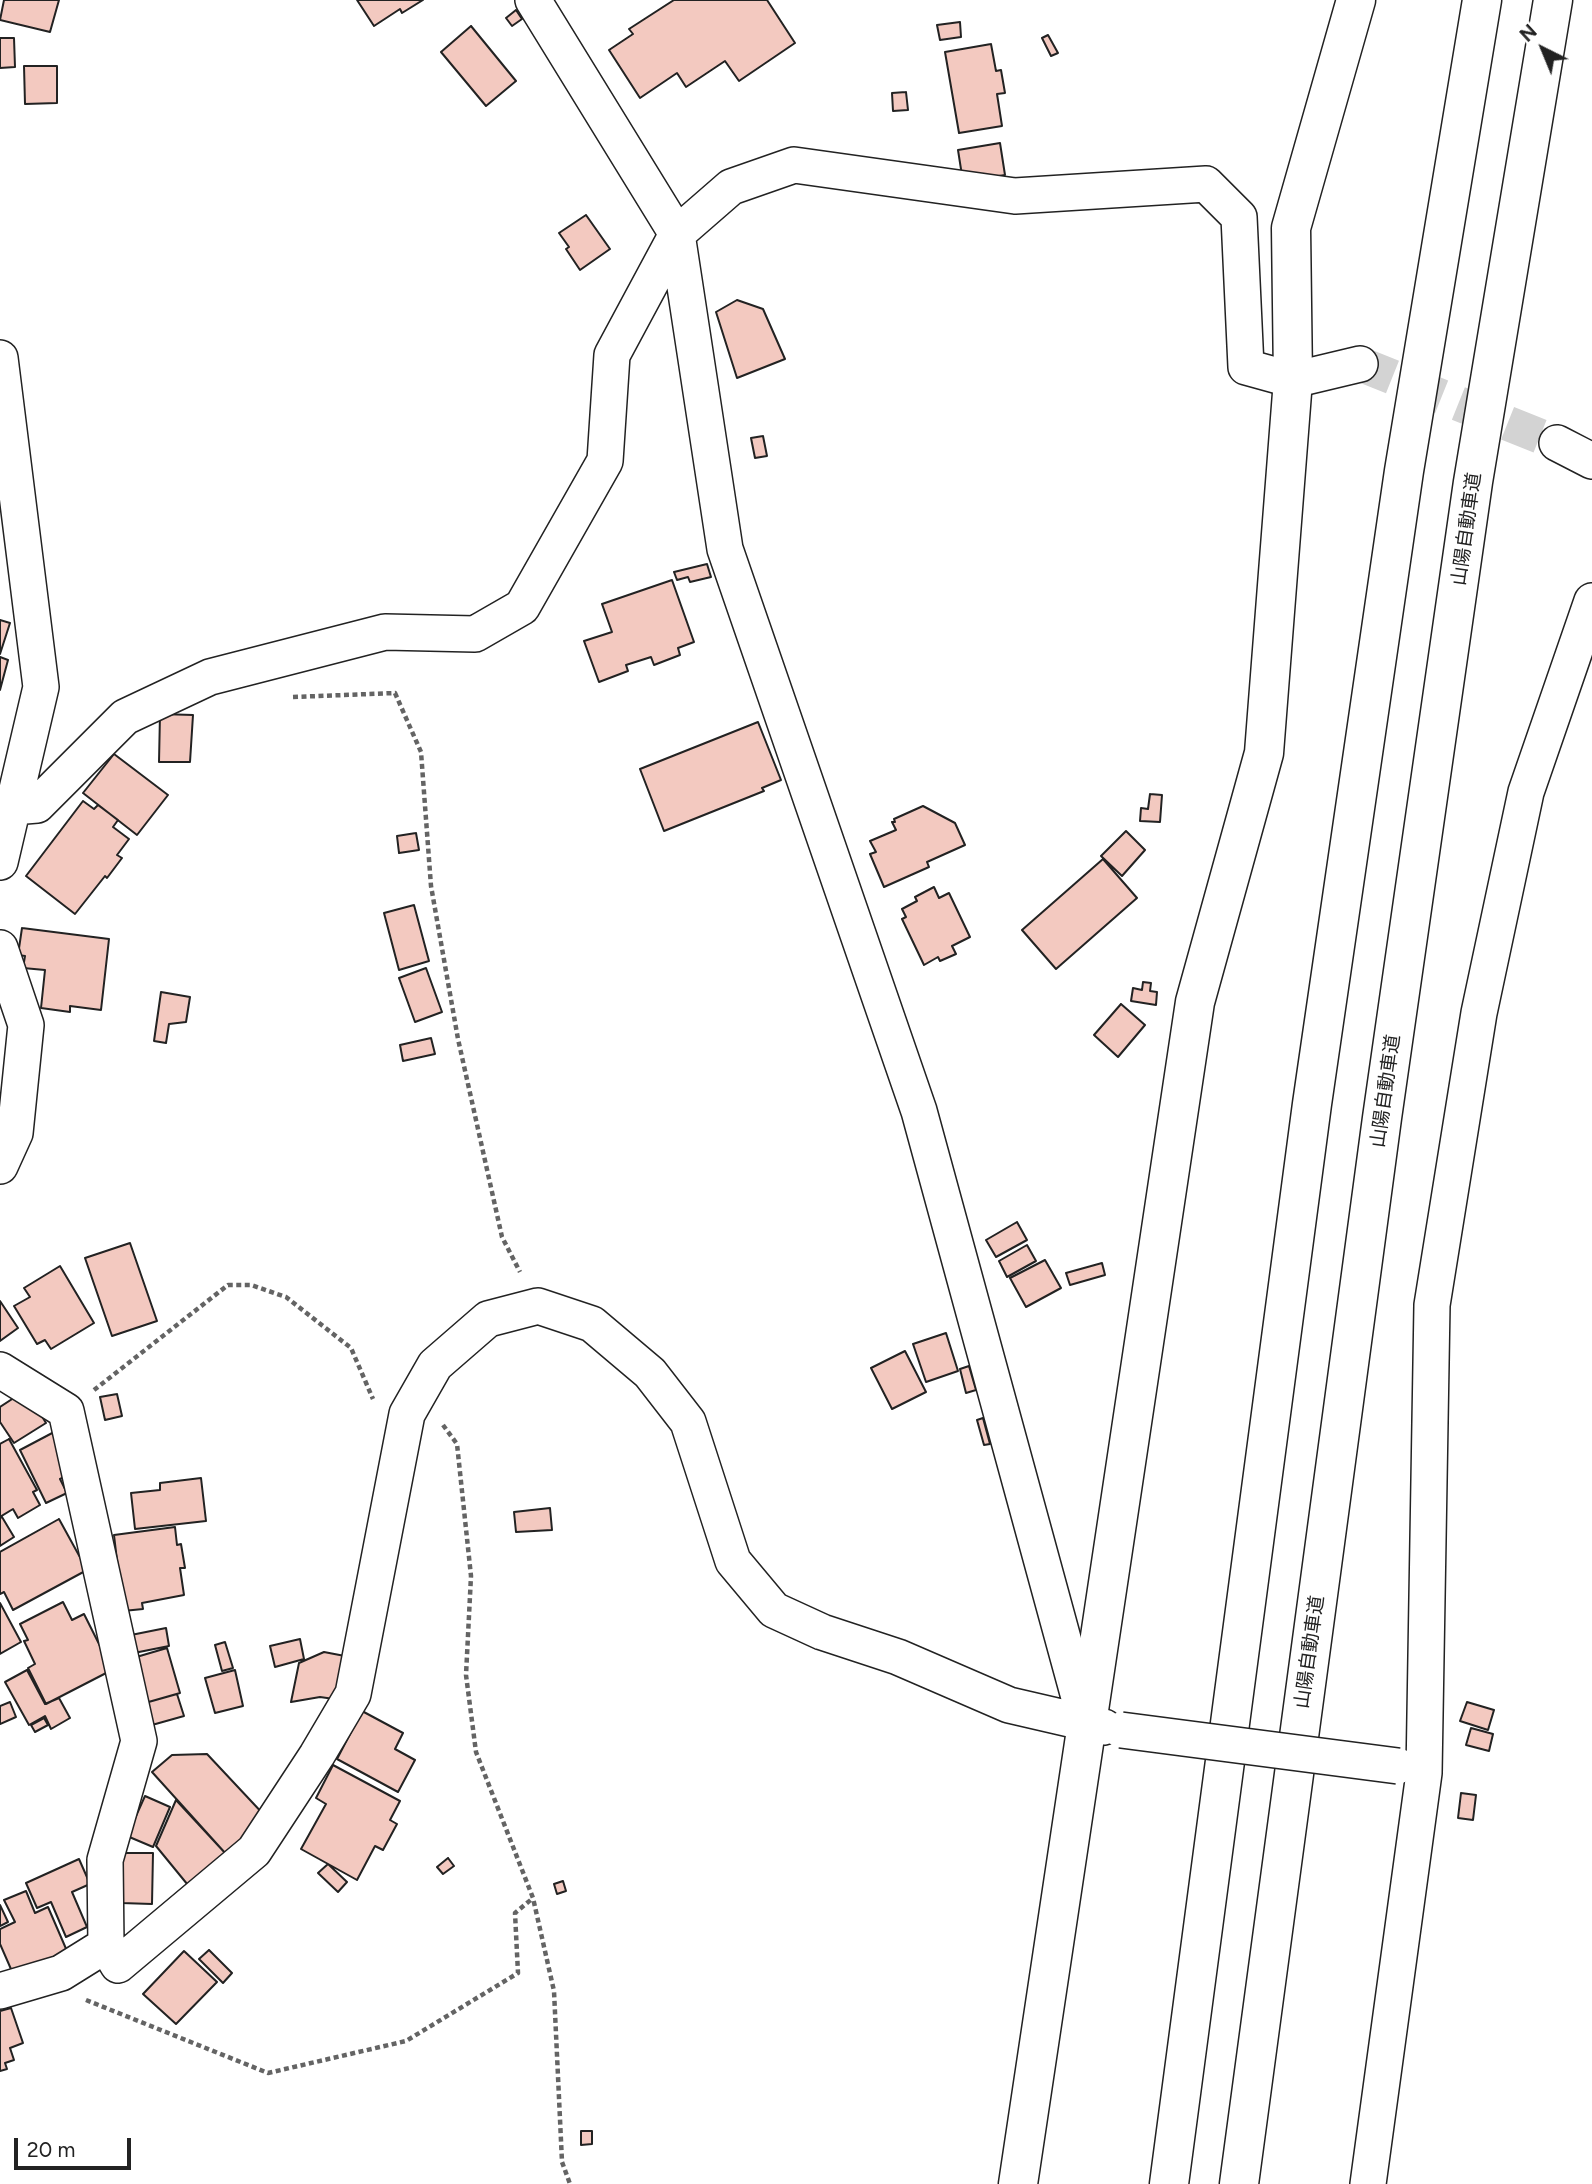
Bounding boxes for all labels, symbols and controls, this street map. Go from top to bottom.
north arrow [1508,14,1578,84]
text: N [1515,20,1542,47]
street label: 山陽自動車道 [1448,471,1486,587]
street label: 山陽自動車道 [1367,1033,1405,1149]
street label: 山陽自動車道 [1291,1594,1329,1710]
scale bar [18,2124,135,2168]
text: 20 m [27,2137,75,2162]

